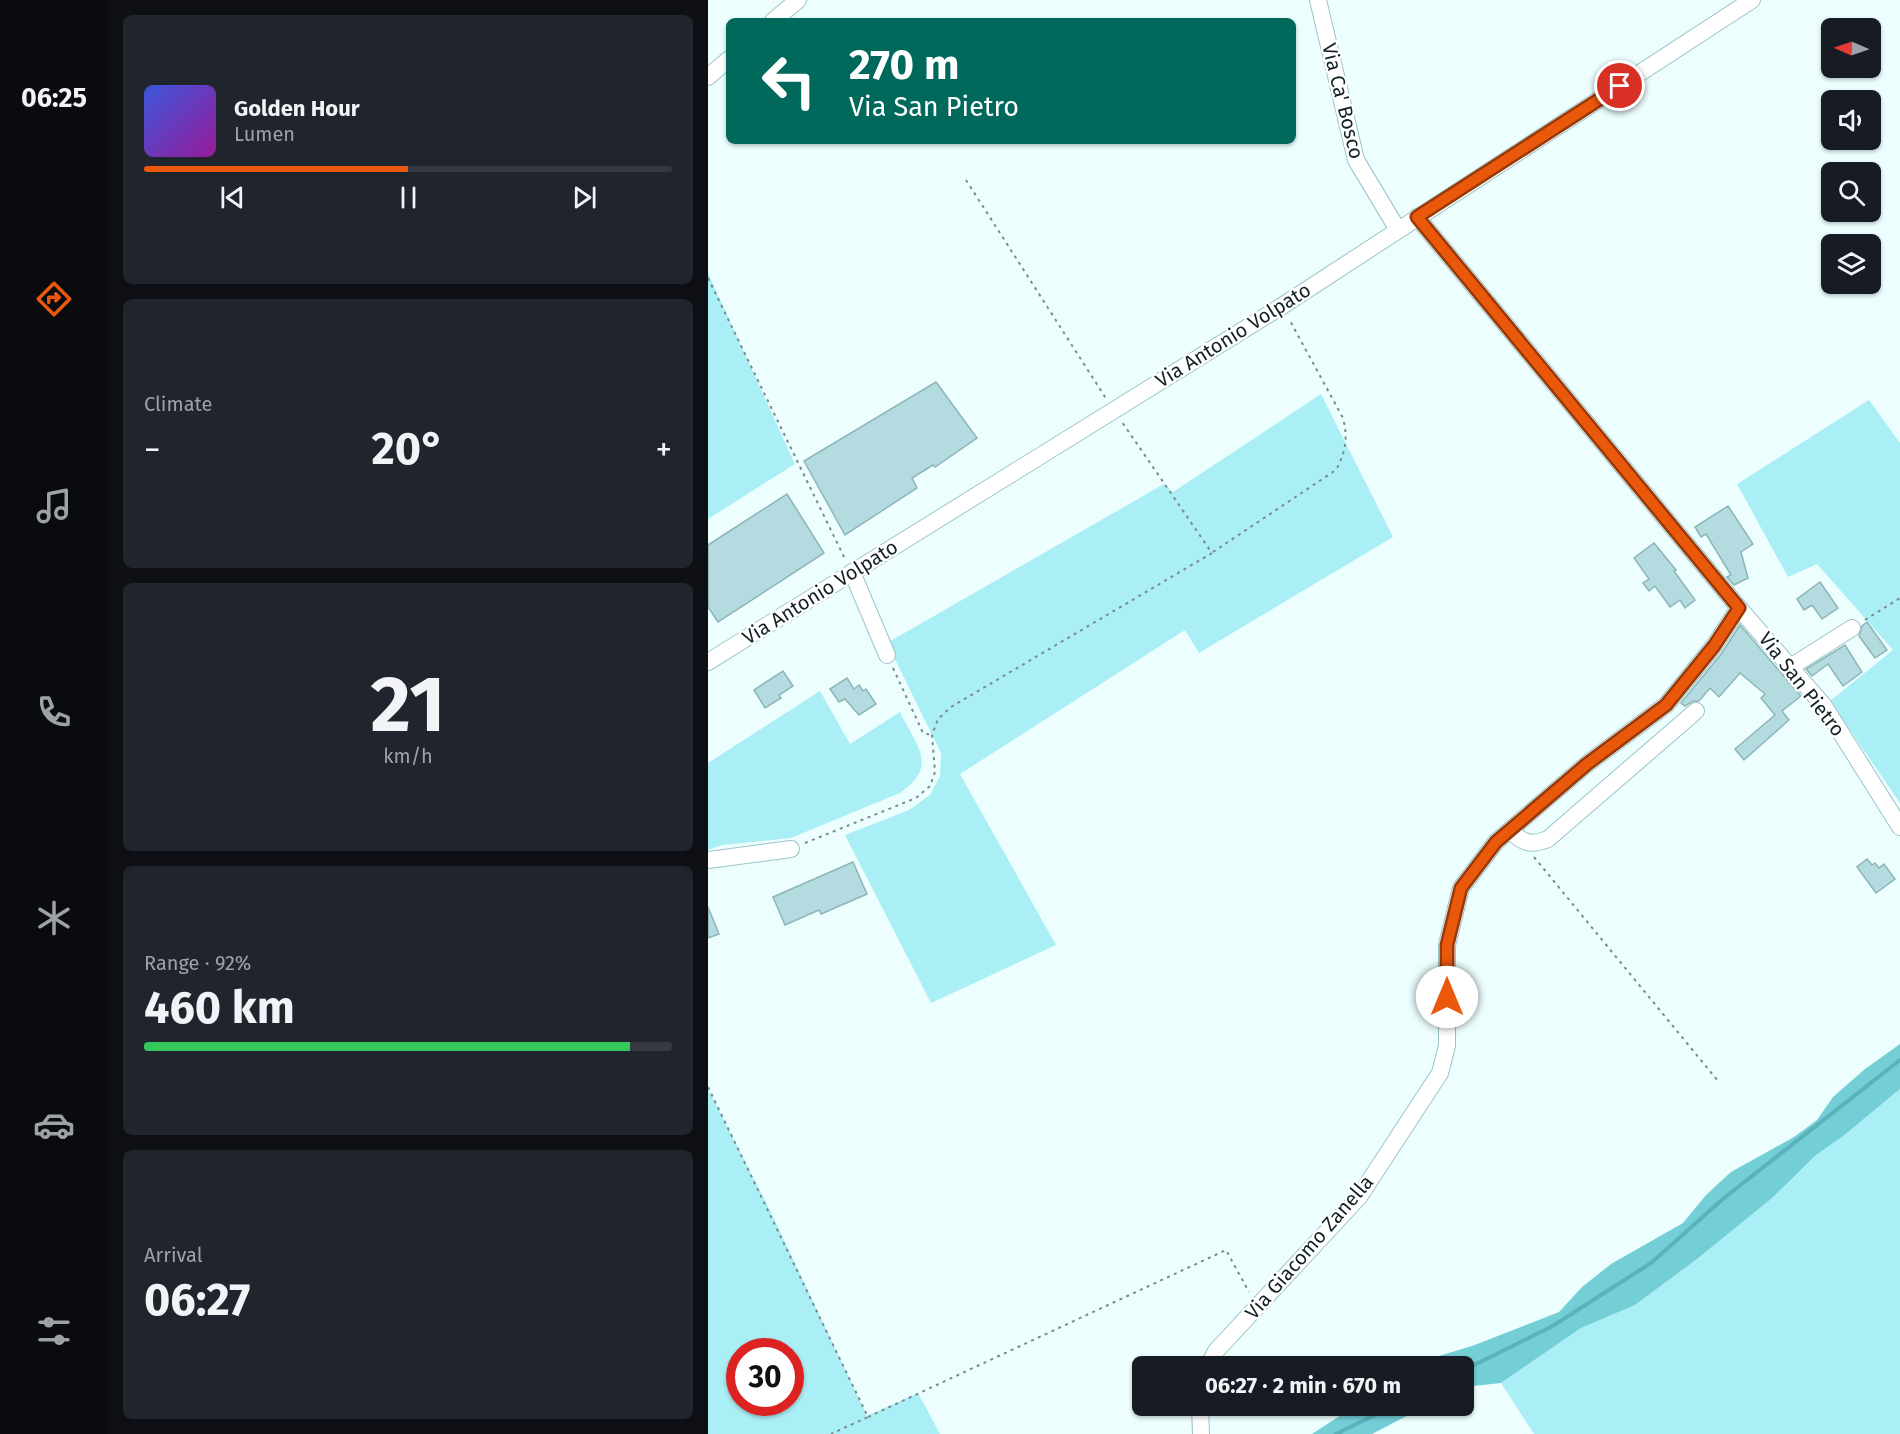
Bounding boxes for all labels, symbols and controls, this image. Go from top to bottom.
north arrow [1821,18,1881,78]
map controls [1821,18,1881,294]
text: 270 m [849,40,960,90]
street label: Via Ca' Bosco [1317,41,1369,161]
icon: left [750,42,828,120]
pin [1594,60,1645,111]
icon: arrive [1603,69,1636,102]
text: 06:25 [21,82,87,114]
button: sound [1821,90,1881,150]
text: Via San Pietro [849,91,1019,123]
text: Golden Hour [234,95,360,122]
text: Lumen [234,122,295,146]
button: search [1821,162,1881,222]
icon: previous [216,181,249,214]
icon: pause [392,181,425,214]
icon: next [568,181,601,214]
button: layers [1821,234,1881,294]
icon: directions [33,278,75,320]
street label: Via Antonio Volpato [1151,278,1315,392]
text: Climate [144,392,212,416]
text: 20° [371,422,445,476]
text: − [144,430,161,470]
text: + [656,430,672,470]
icon: music [33,485,75,527]
street label: Via Antonio Volpato [738,535,902,649]
street label: Via San Pietro [1754,627,1850,741]
text: 21 [371,658,445,752]
icon: phone [33,691,75,733]
text: km/h [383,744,433,768]
icon: climate [33,897,75,939]
text: Range · 92% [144,951,251,975]
position arrow [1415,965,1479,1029]
text: 460 km [144,981,295,1035]
icon: car [33,1104,75,1146]
street label: Via Giacomo Zanella [1240,1170,1378,1324]
text: Arrival [144,1243,203,1267]
text: 06:27 [144,1273,250,1327]
icon: filters [33,1310,75,1352]
speed limit sign: 30 [726,1338,804,1416]
text: 06:27 · 2 min · 670 m [1205,1372,1401,1399]

